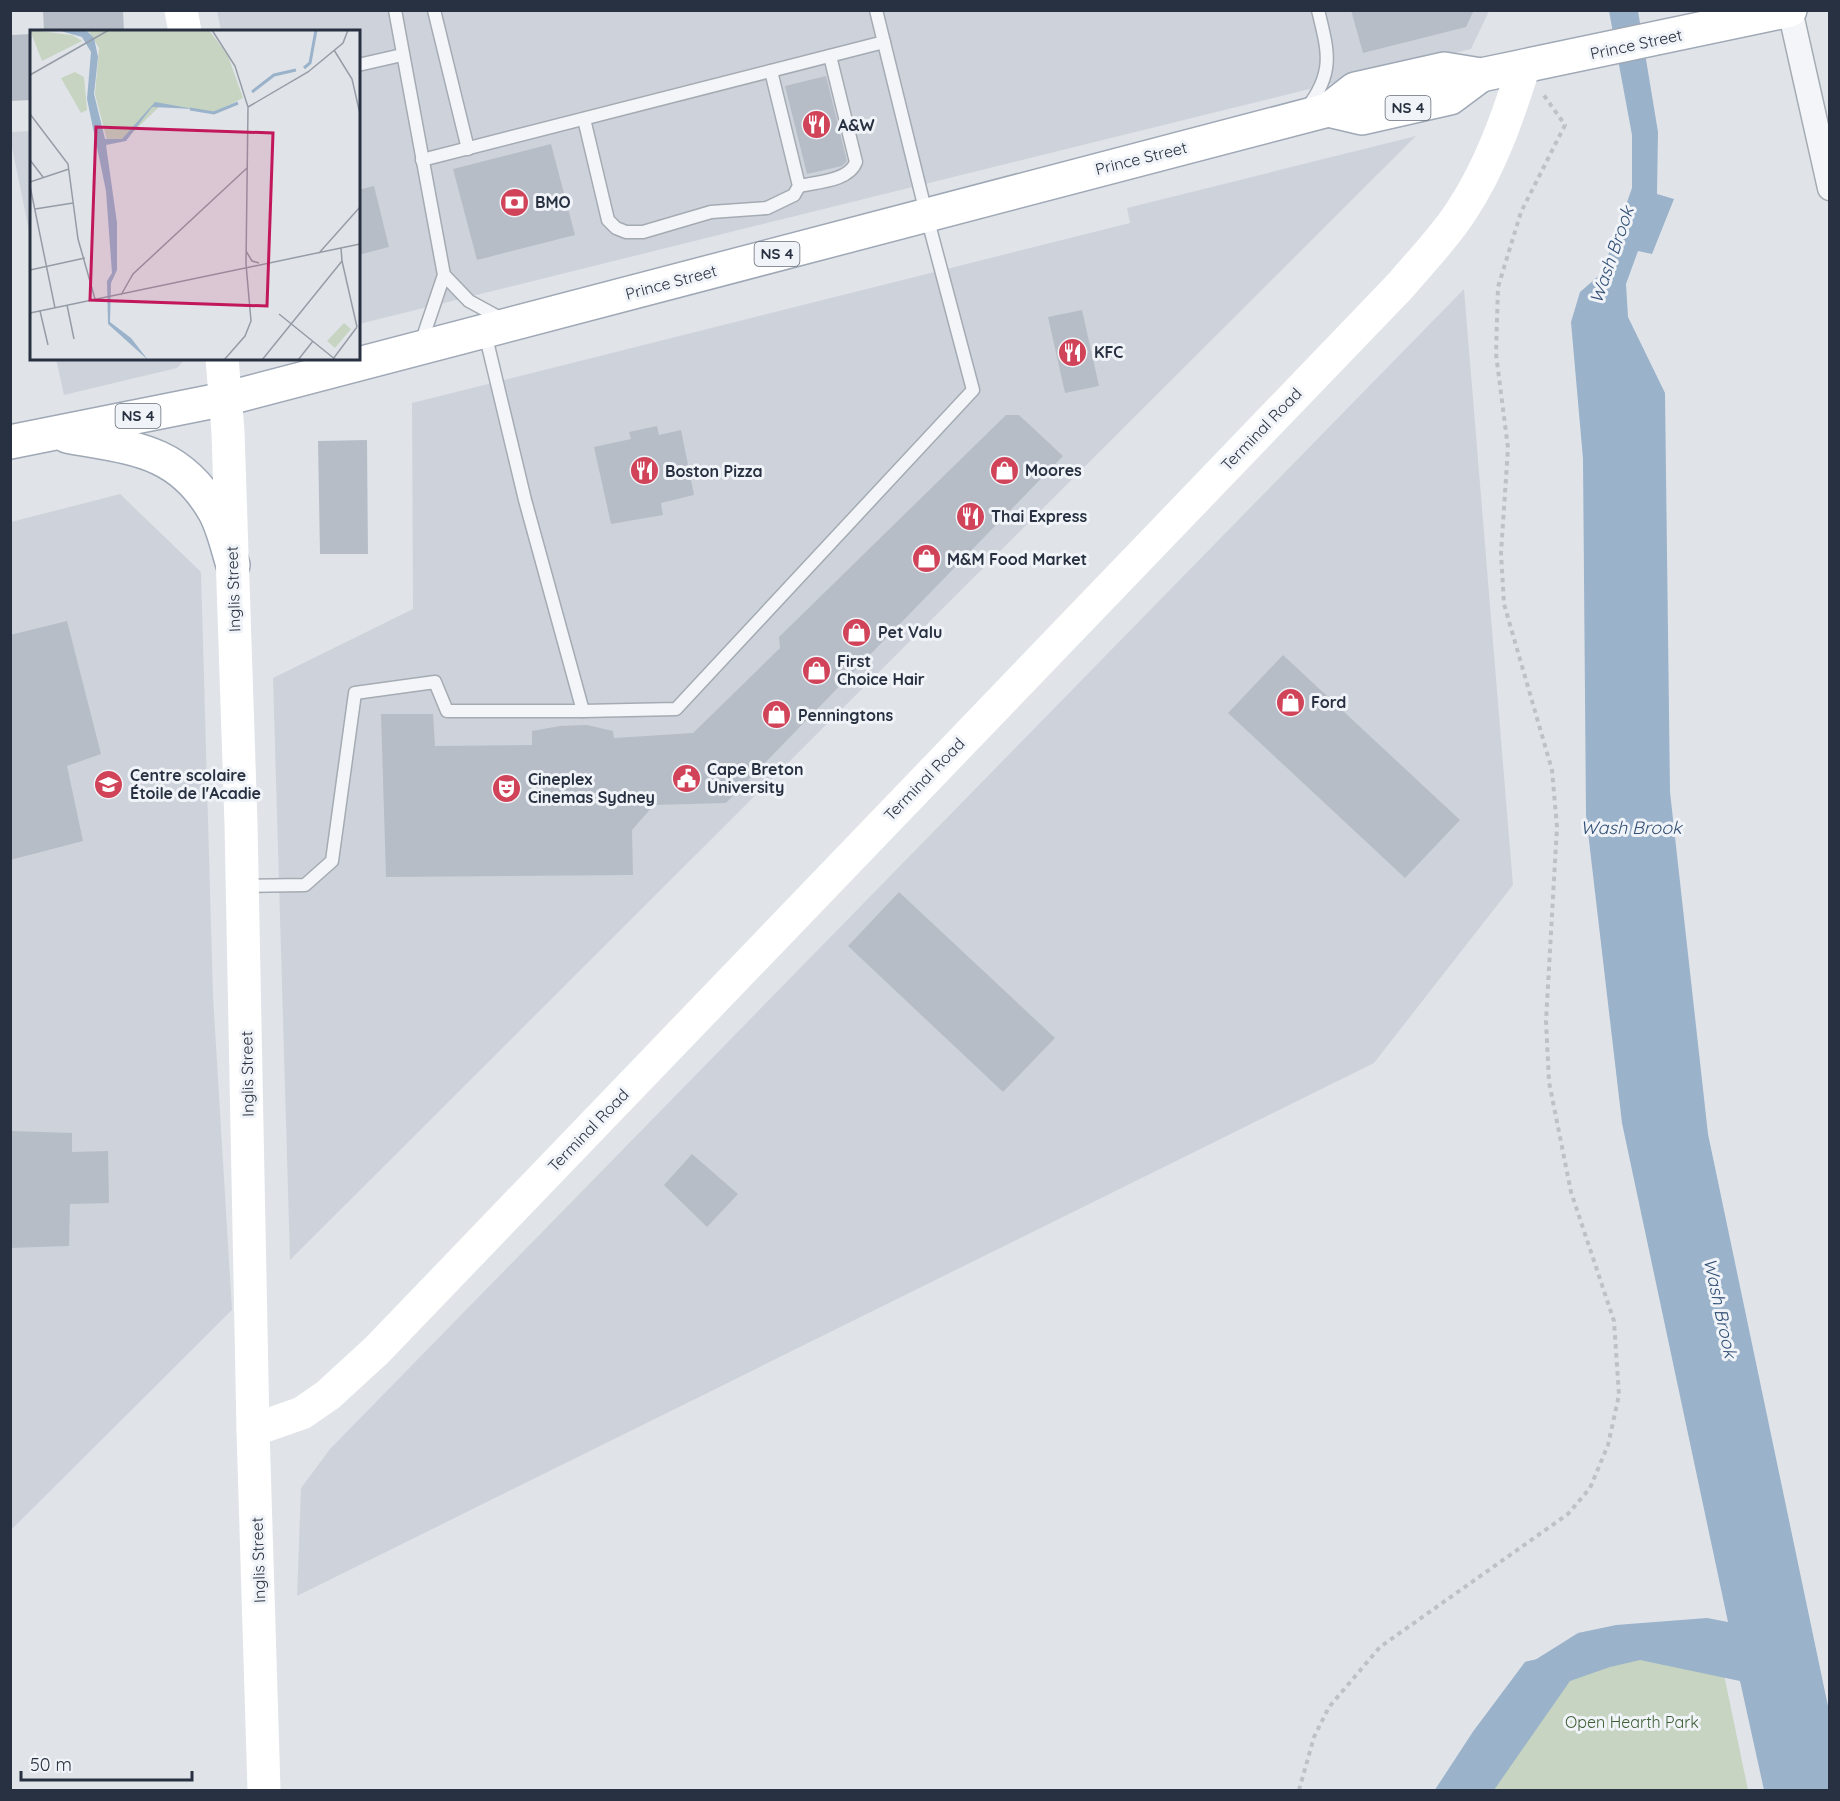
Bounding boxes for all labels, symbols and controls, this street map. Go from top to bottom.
street label: Prince Street [1588,24,1684,64]
inset map [30,30,360,360]
road number: NS 4 [1386,96,1430,120]
restaurant icon: A&W [801,109,833,141]
place label: A&W [838,115,875,135]
street label: Prince Street [1093,137,1189,179]
bank icon: BMO [498,186,530,218]
place label: BMO [535,192,571,212]
water label: Wash Brook [1584,202,1639,306]
road number: NS 4 [754,242,800,266]
street label: Prince Street [623,260,719,304]
restaurant icon: KFC [1057,336,1089,368]
place label: KFC [1094,342,1123,362]
street label: Terminal Road [1216,383,1306,475]
road number: NS 4 [116,404,160,428]
shop icon: Moores [988,454,1020,486]
restaurant icon: Boston Pizza [628,455,660,487]
place label: Moores [1025,460,1082,480]
place label: Boston Pizza [665,461,763,481]
restaurant icon: Thai Express [954,500,986,532]
place label: Thai Express [991,506,1087,526]
shop icon: M&M Food Market [910,543,942,575]
street label: Inglis Street [222,546,244,632]
place label: M&M Food Market [947,549,1087,569]
shop icon: Pet Valu [841,616,873,648]
place label: Pet Valu [878,622,942,642]
place label: First Choice Hair [837,651,925,689]
shop icon: First Choice Hair [800,654,832,686]
shop icon: Ford [1274,686,1306,718]
place label: Ford [1311,692,1346,712]
shop icon: Penningtons [761,699,793,731]
place label: Penningtons [798,705,894,725]
street label: Terminal Road [879,733,969,825]
place label: Cape Breton University [707,759,804,797]
public building icon: Cape Breton University [670,762,702,794]
place label: Centre scolaire Étoile de l'Acadie [130,765,261,803]
school or university icon: Centre scolaire Étoile de l'Acadie [93,768,125,800]
place label: Cineplex Cinemas Sydney [528,769,655,807]
theatre icon: Cineplex Cinemas Sydney [491,772,523,804]
water label: Wash Brook [1580,816,1683,839]
street label: Inglis Street [236,1031,258,1117]
street label: Terminal Road [543,1084,633,1176]
water label: Wash Brook [1699,1256,1743,1361]
street label: Inglis Street [247,1517,269,1603]
park label: Open Hearth Park [1565,1712,1699,1732]
scale bar [21,1744,192,1782]
text: 50 m [30,1753,72,1776]

